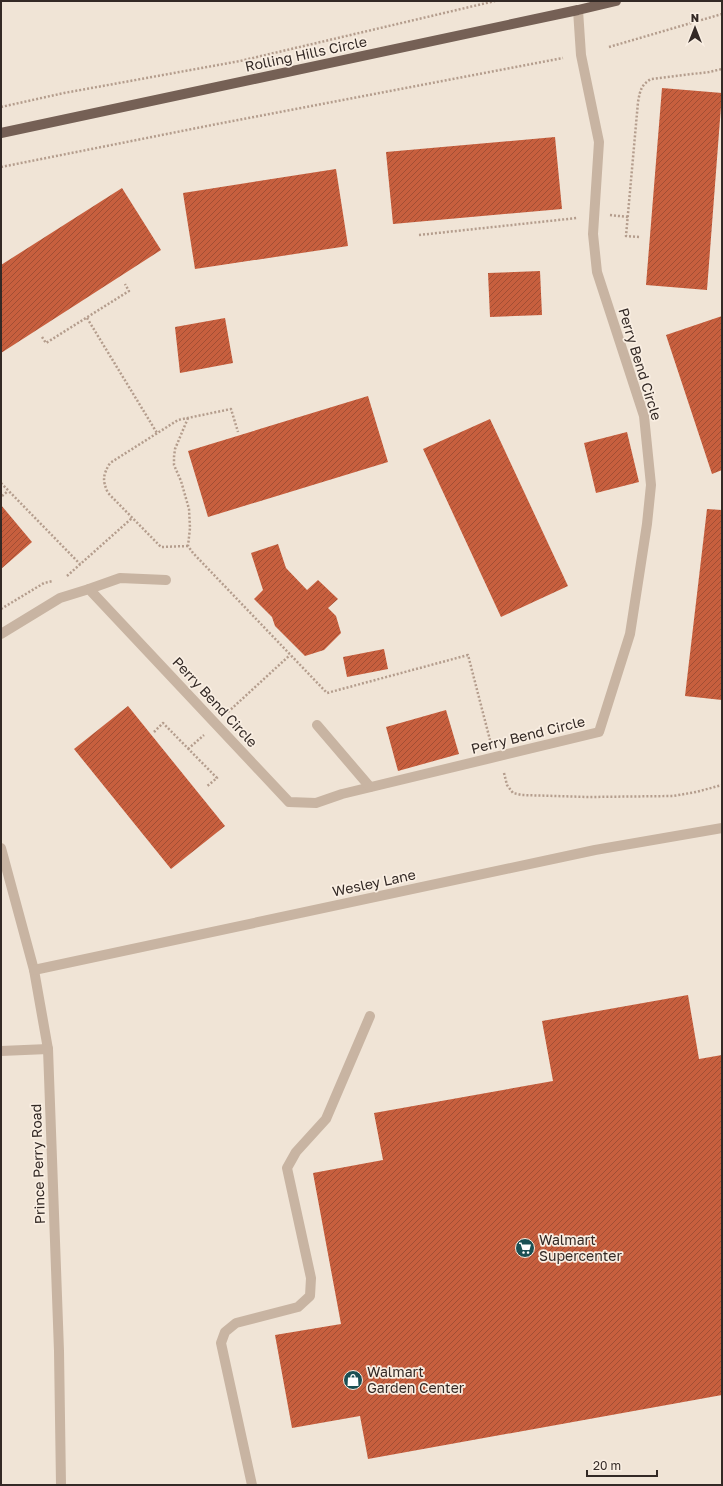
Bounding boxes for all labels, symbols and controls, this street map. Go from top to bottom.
north arrow [675,8,715,48]
text: N [691,11,699,24]
street label: Rolling Hills Circle [243,32,368,75]
street label: Perry Bend Circle [615,306,666,422]
street label: Perry Bend Circle [169,653,261,750]
street label: Perry Bend Circle [469,712,587,757]
street label: Wesley Lane [331,865,417,900]
street label: Prince Perry Road [27,1104,48,1224]
place label: Walmart Supercenter [539,1231,622,1264]
supermarket icon: Walmart Supercenter [514,1237,536,1259]
place label: Walmart Garden Center [367,1363,465,1396]
shop icon: Walmart Garden Center [342,1369,364,1391]
scale bar [587,1452,657,1478]
text: 20 m [593,1458,621,1473]

